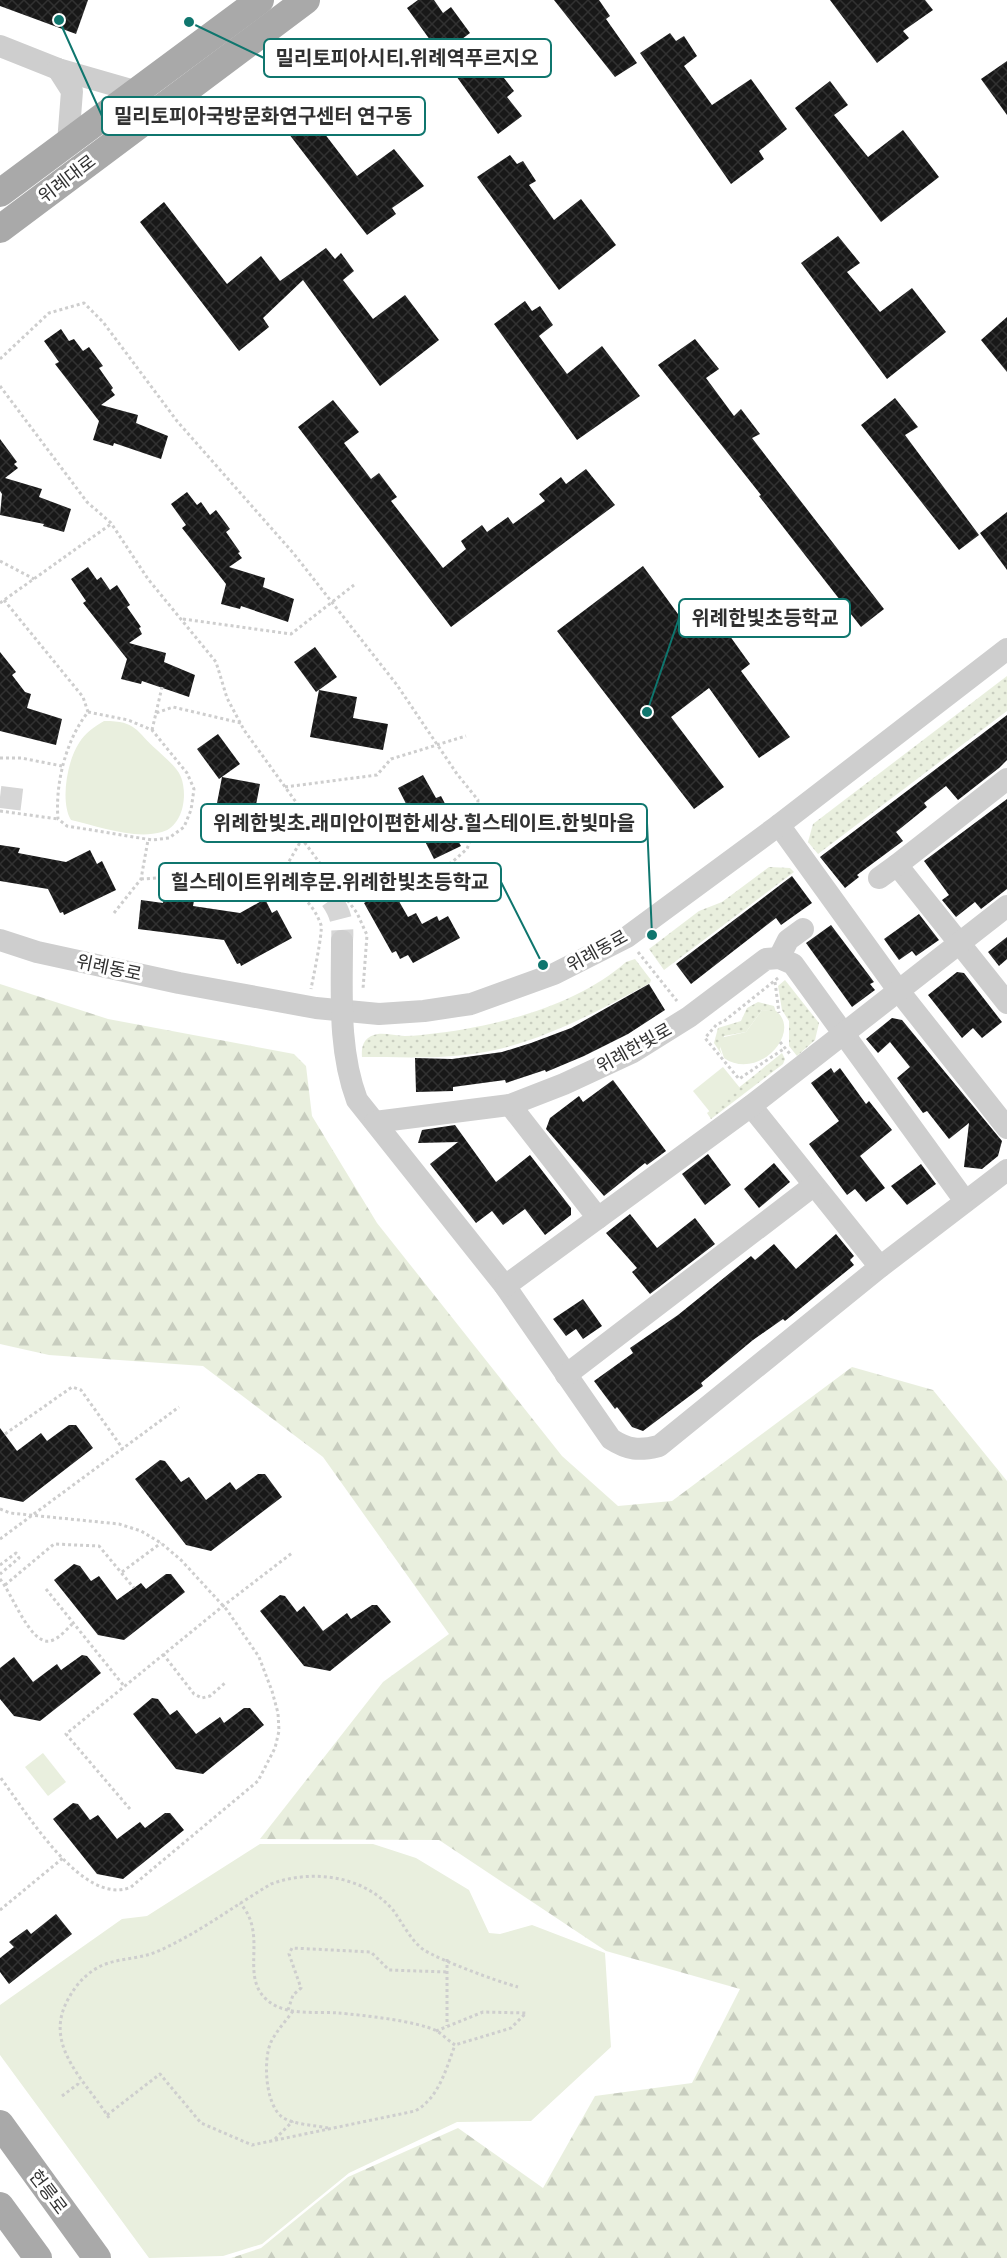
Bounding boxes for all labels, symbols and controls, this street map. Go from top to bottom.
callout: 밀리토피아시티.위례역푸르지오 [264,39,551,77]
text: 밀리토피아시티.위례역푸르지오 [275,46,539,70]
callout: 밀리토피아국방문화연구센터 연구동 [102,97,425,135]
text: 밀리토피아국방문화연구센터 연구동 [114,104,412,128]
street label: 위례대로 [34,150,100,208]
callout: 위례한빛초등학교 [679,599,850,637]
text: 위례한빛초등학교 [691,606,839,630]
callout: 위례한빛초.래미안이편한세상.힐스테이트.한빛마을 [201,804,647,842]
text: 위례한빛초.래미안이편한세상.힐스테이트.한빛마을 [213,811,635,835]
callout: 힐스테이트위례후문.위례한빛초등학교 [159,863,501,901]
text: 힐스테이트위례후문.위례한빛초등학교 [171,870,489,894]
street label: 위례동로 [563,925,631,977]
street label: 위례동로 [74,950,144,986]
street label: 위례한빛로 [592,1018,676,1078]
street label: 헌릉로 [24,2166,72,2218]

